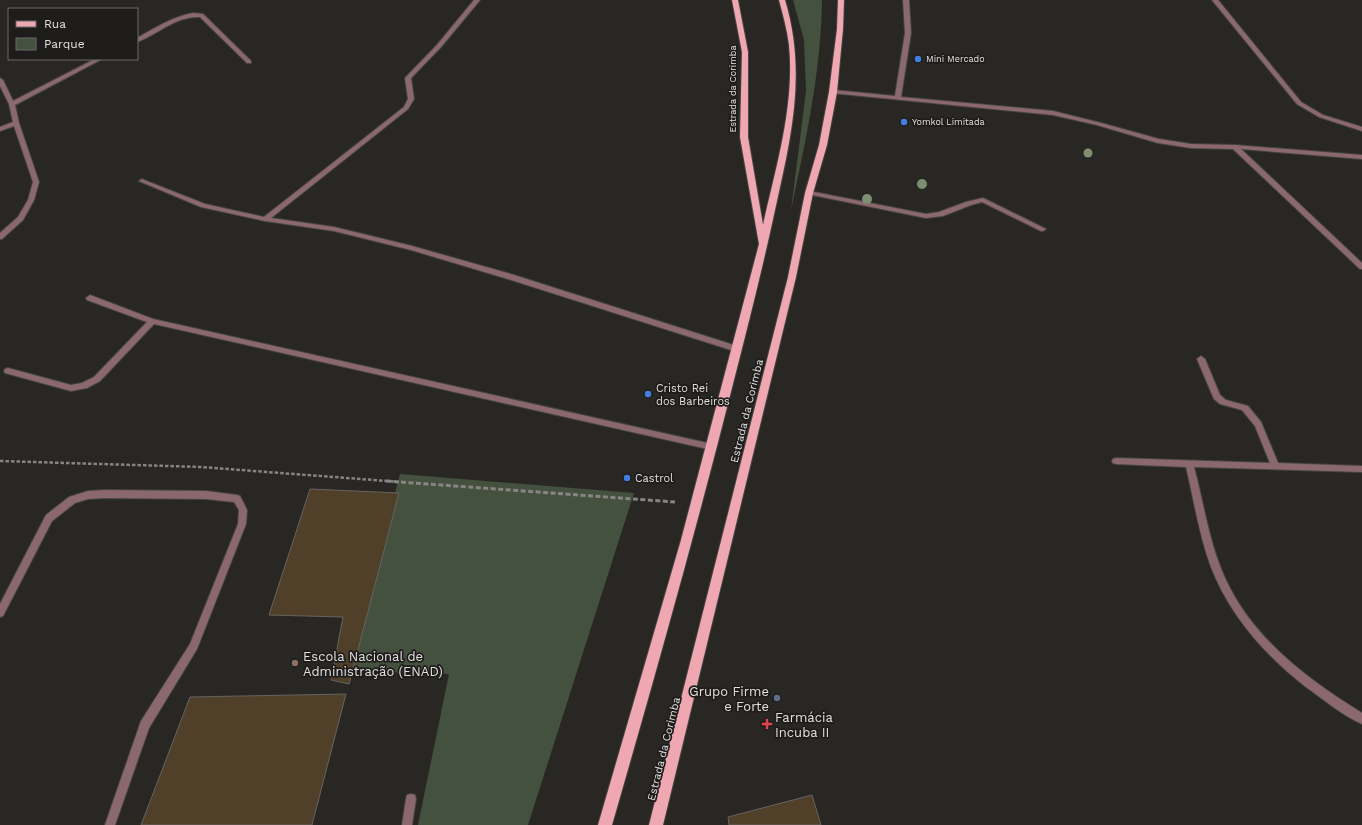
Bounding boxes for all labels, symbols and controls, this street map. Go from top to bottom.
legend [8,8,138,60]
text: Rua [44,17,66,31]
text: Parque [44,37,85,51]
street label: Estrada da Corimba [728,45,738,133]
marker: Mini Mercado [913,54,923,64]
place label: Mini Mercado [926,54,985,64]
marker: Yomkol Limitada [899,117,909,127]
place label: Yomkol Limitada [912,117,985,127]
street label: Estrada da Corimba [728,358,766,464]
place label: Cristo Rei dos Barbeiros [656,382,730,408]
marker: Cristo Rei dos Barbeiros [643,389,653,399]
place label: Castrol [635,472,674,485]
marker: Castrol [622,473,632,483]
place label: Escola Nacional de Administração (ENAD) [303,649,443,679]
marker: Escola Nacional de Administração (ENAD) [290,658,300,668]
place label: Grupo Firme e Forte [689,684,769,714]
marker: Grupo Firme e Forte [772,693,782,703]
street label: Estrada da Corimba [645,696,683,802]
place label: Farmácia Incuba II [775,710,833,740]
marker: Farmácia Incuba II [762,719,772,729]

